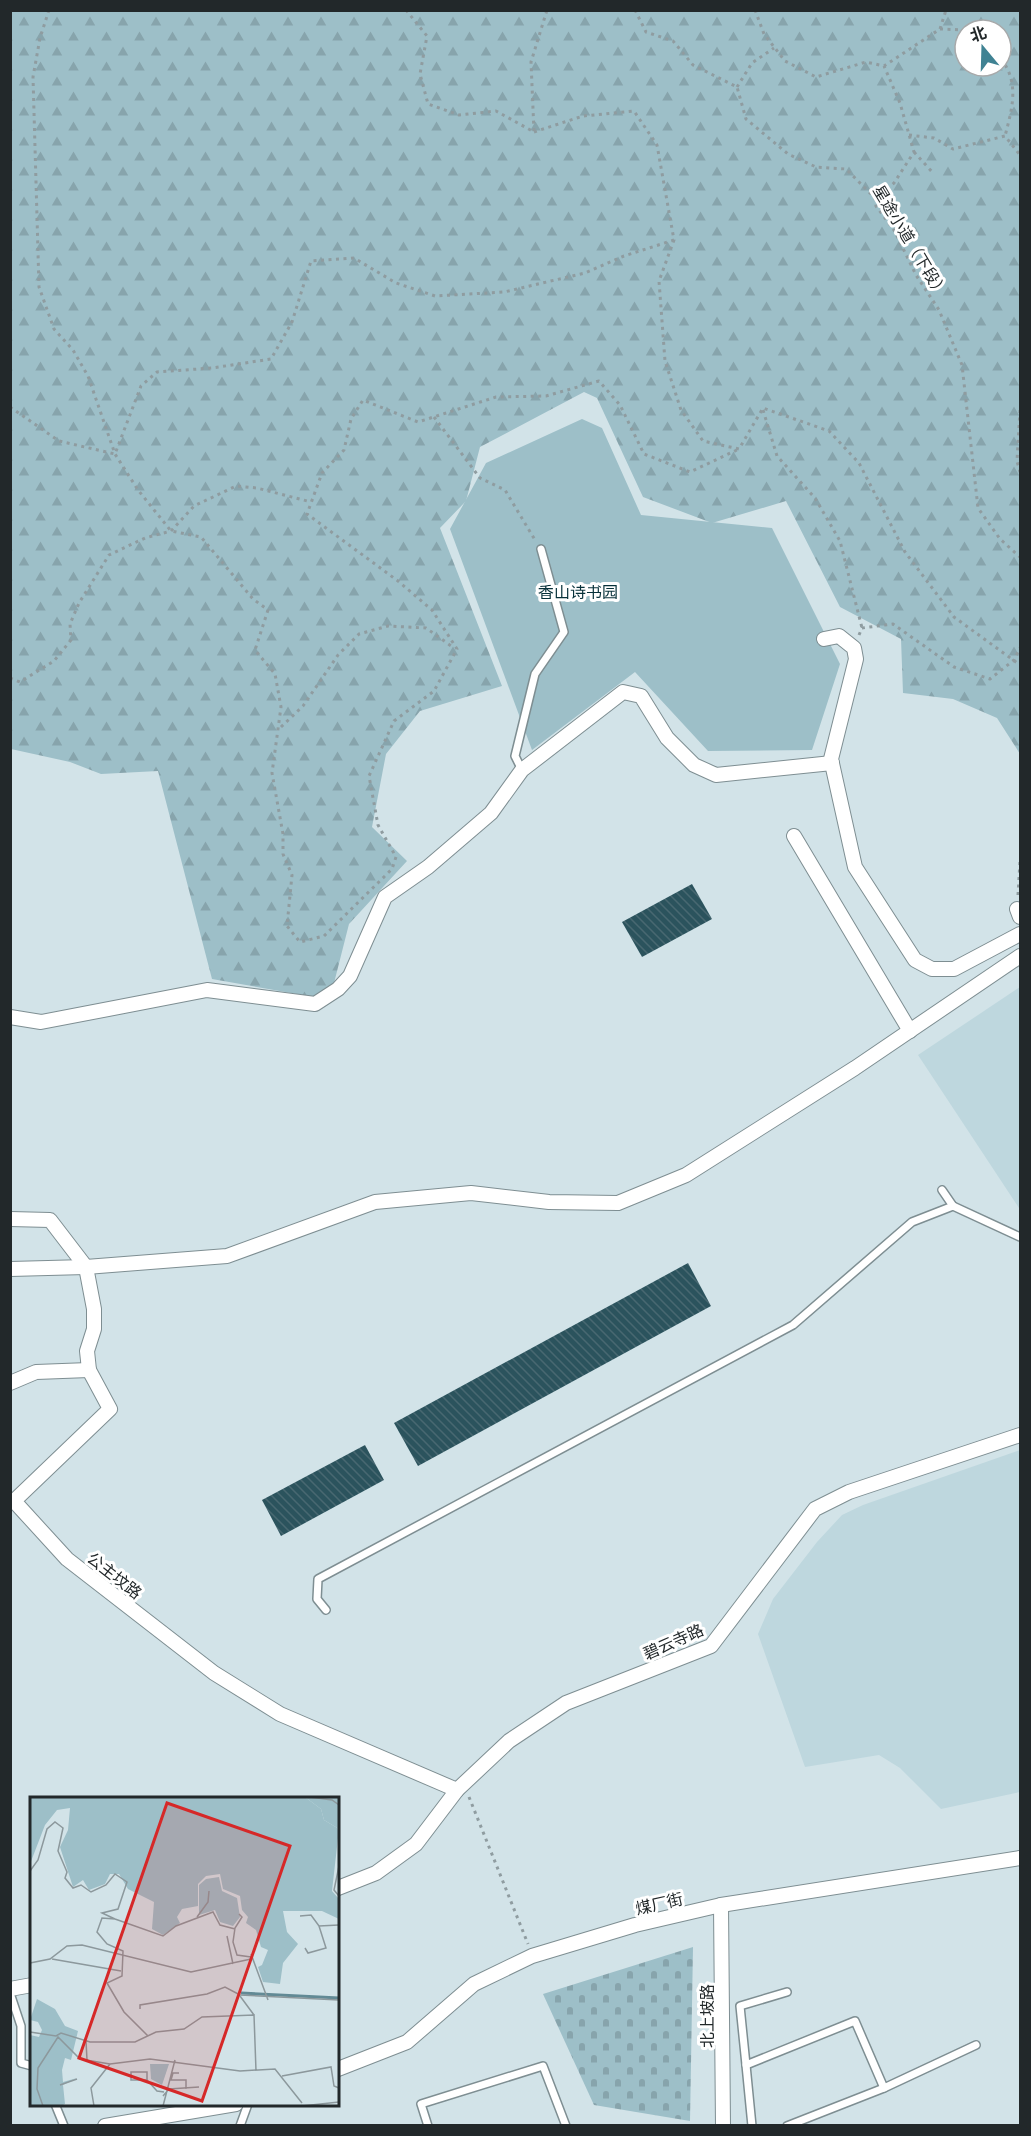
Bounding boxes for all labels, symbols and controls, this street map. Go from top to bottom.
north arrow [953,18,1013,78]
text: 北 [967,22,989,45]
street label: 星途小道（下段） [870,181,952,301]
park label: 香山诗书园 [538,582,618,601]
street label: 公主坟路 [84,1548,146,1602]
street label: 碧云寺路 [640,1619,706,1663]
inset map [30,1797,339,2106]
street label: 煤厂街 [633,1888,685,1918]
street label: 北上坡路 [697,1984,716,2048]

